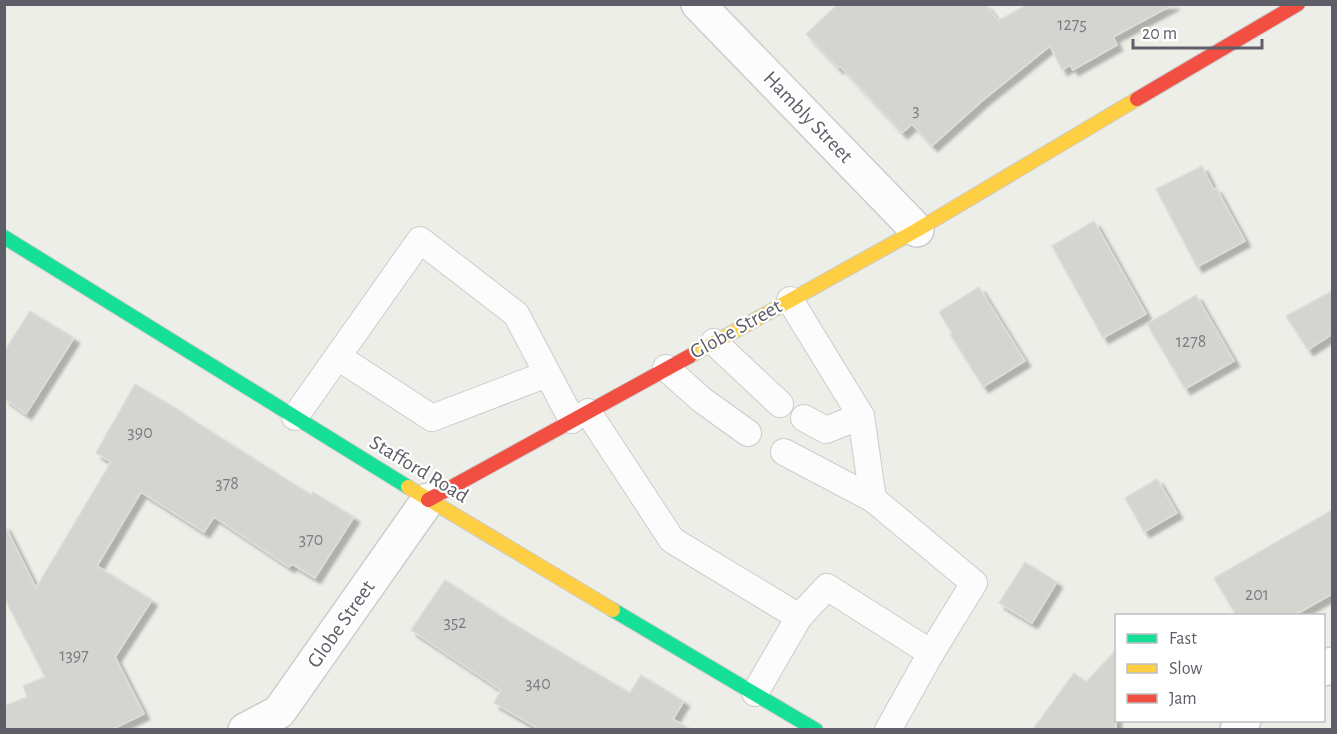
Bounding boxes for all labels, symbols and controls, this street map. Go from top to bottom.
scale bar [1133,12,1262,50]
house number: 1275 [1057,16,1087,34]
text: 20 m [1142,25,1177,43]
street label: Hambly Street [759,67,857,167]
house number: 3 [912,102,920,120]
street label: Globe Street [687,295,786,363]
house number: 1278 [1176,333,1206,351]
house number: 390 [127,424,153,442]
street label: Stafford Road [366,431,472,507]
house number: 378 [215,475,239,493]
house number: 370 [299,531,323,549]
street label: Globe Street [303,576,379,671]
house number: 201 [1245,586,1269,604]
house number: 352 [443,614,467,632]
legend [1115,614,1325,722]
text: Fast [1169,630,1197,648]
house number: 1397 [59,647,89,665]
text: Slow [1169,660,1202,678]
house number: 340 [525,675,551,693]
text: Jam [1169,690,1197,708]

